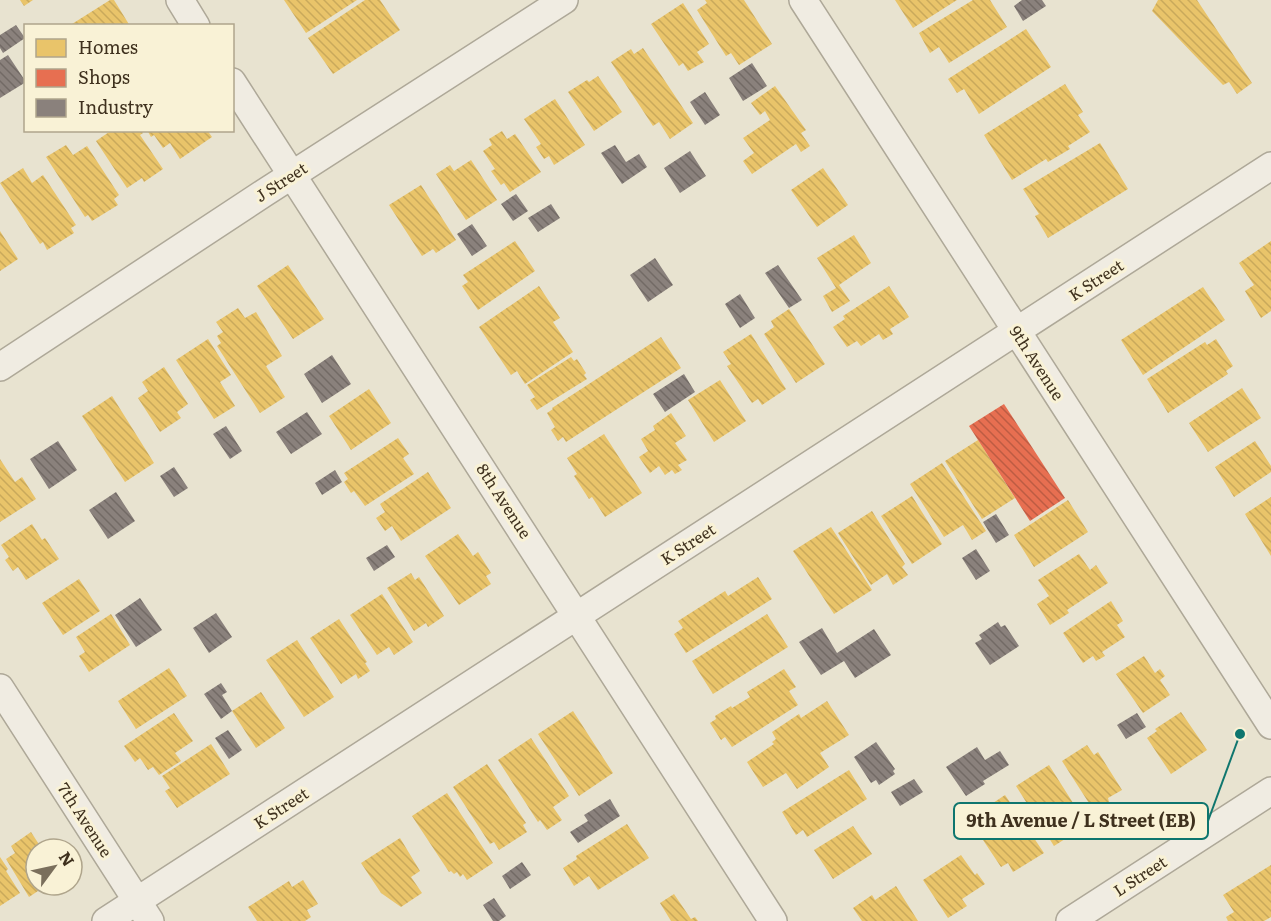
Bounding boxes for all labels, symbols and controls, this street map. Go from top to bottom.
legend [24,24,234,132]
text: Homes [78,33,138,60]
text: Shops [78,63,130,90]
text: Industry [78,93,154,120]
street label: J Street [250,155,312,207]
street label: K Street [1063,252,1128,306]
street label: 9th Avenue [1005,320,1071,405]
street label: 8th Avenue [472,458,538,543]
street label: K Street [655,516,720,570]
street label: 7th Avenue [53,777,119,861]
street label: K Street [248,780,313,834]
callout: 9th Avenue / L Street (EB) [954,803,1208,839]
text: 9th Avenue / L Street (EB) [966,806,1196,833]
north arrow [24,837,84,897]
text: N [54,846,81,870]
street label: L Street [1108,849,1171,901]

